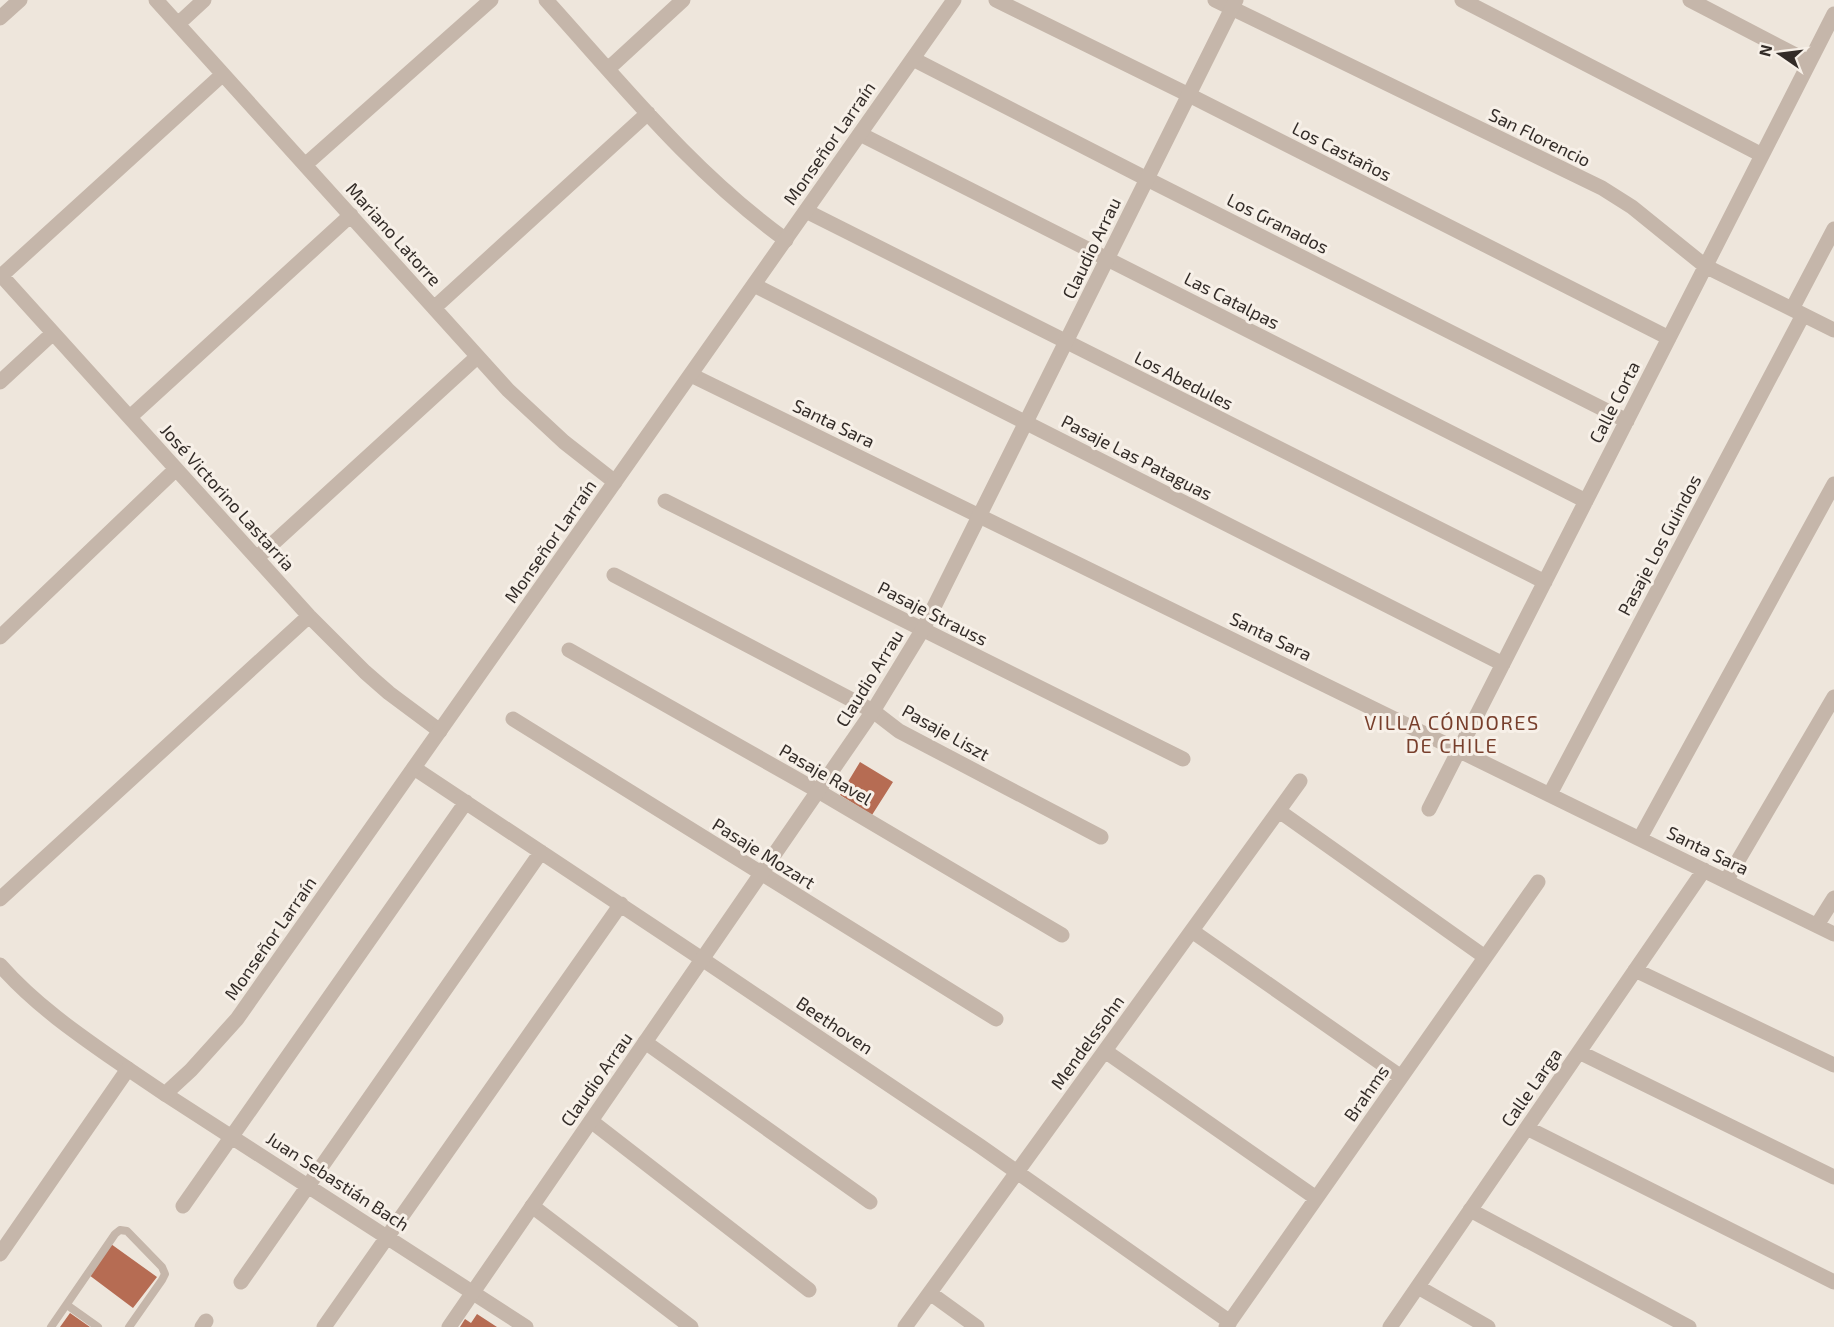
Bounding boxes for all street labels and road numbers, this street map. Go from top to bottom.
street label: Monseñor Larraín [778,77,880,209]
street label: San Florencio [1486,103,1594,171]
street label: Los Castaños [1289,117,1395,185]
street label: Mariano Latorre [342,178,446,290]
street label: Los Granados [1224,188,1332,258]
street label: Claudio Arrau [1057,194,1125,302]
street label: Las Catalpas [1181,267,1283,333]
street label: Los Abedules [1131,346,1237,414]
street label: Calle Corta [1584,357,1644,447]
street label: Santa Sara [790,394,878,452]
street label: Pasaje Las Pataguas [1058,409,1216,505]
street label: José Victorino Lastarria [156,419,300,575]
street label: Pasaje Los Guindos [1613,471,1705,619]
street label: Monseñor Larraín [499,475,601,607]
street label: Pasaje Strauss [874,576,992,650]
street label: Santa Sara [1227,607,1315,665]
street label: Claudio Arrau [830,625,908,731]
street label: Pasaje Liszt [898,699,994,765]
street label: Pasaje Ravel [776,739,877,810]
street label: Pasaje Mozart [709,813,819,893]
street label: Santa Sara [1664,821,1752,879]
street label: Monseñor Larraín [219,872,321,1004]
street label: Beethoven [793,991,877,1059]
street label: Mendelssohn [1046,991,1128,1093]
street label: Claudio Arrau [555,1028,637,1130]
street label: Calle Larga [1496,1044,1566,1130]
street label: Brahms [1339,1061,1393,1125]
street label: Juan Sebastián Bach [262,1127,414,1235]

